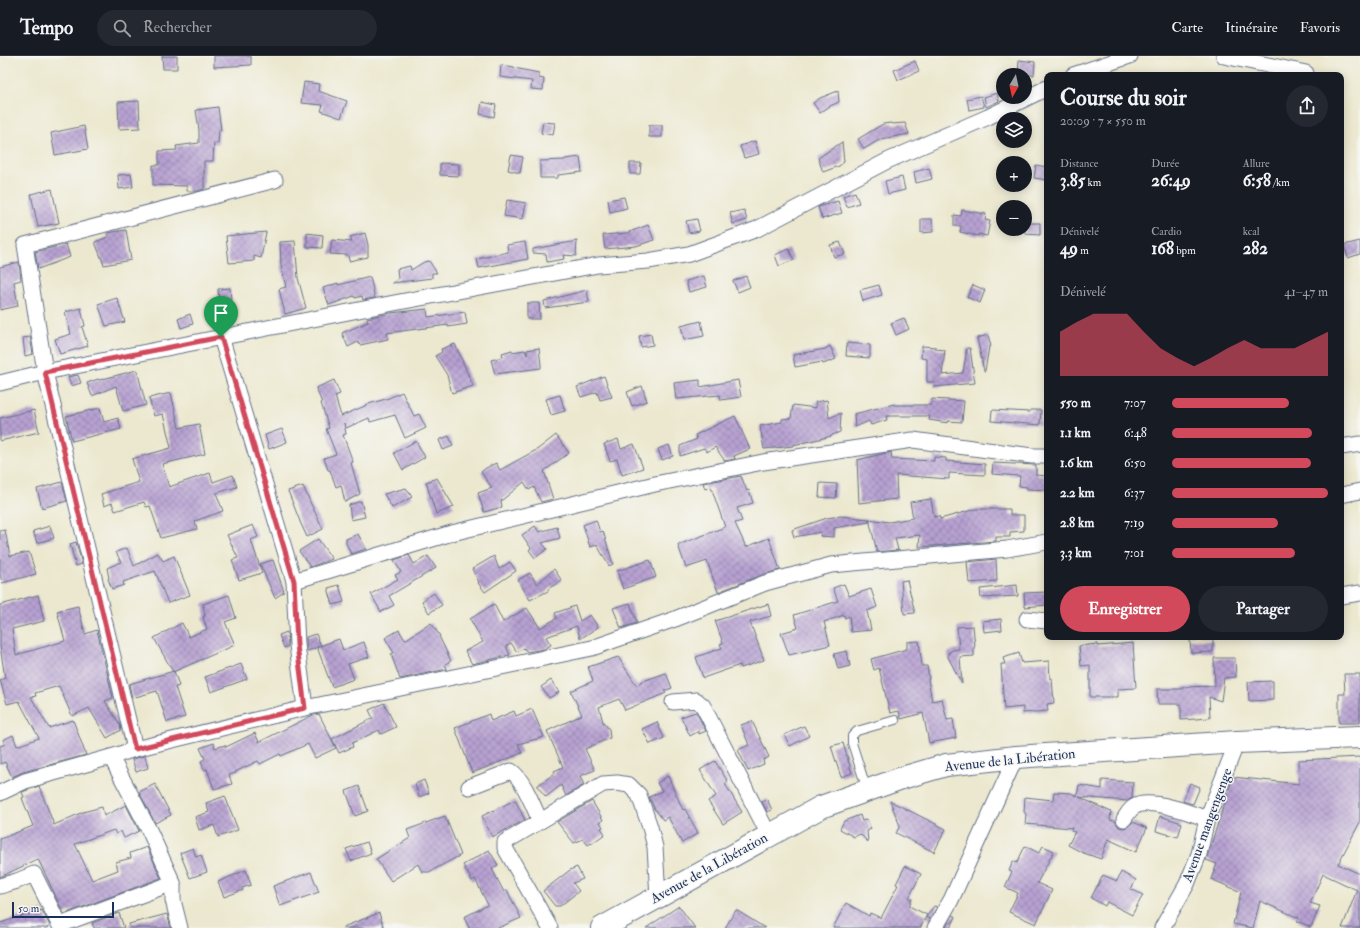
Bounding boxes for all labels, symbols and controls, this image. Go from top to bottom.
search box [97,10,377,46]
text: Tempo [20,16,73,40]
icon: search [111,17,133,39]
text: Rechercher [143,18,211,37]
text: Carte [1172,19,1203,36]
text: Itinéraire [1225,19,1278,36]
text: Favoris [1300,19,1340,36]
north arrow [996,68,1032,104]
map controls [996,68,1032,236]
text: Course du soir [1060,84,1187,112]
button: share [1286,85,1328,127]
button: layers [996,112,1032,148]
text: 20:09 · 7 × 550 m [1060,113,1146,129]
button: + [996,156,1032,192]
text: Distance [1060,157,1098,170]
text: Durée [1151,157,1179,170]
text: Allure [1243,157,1270,170]
text: 3.85 [1060,170,1085,191]
text: 26:49 [1151,170,1191,191]
text: 6:58 [1243,170,1271,191]
text: km [1085,176,1101,189]
text: /km [1271,176,1290,189]
button: − [996,200,1032,236]
text: Dénivelé [1060,225,1099,238]
text: Cardio [1151,225,1181,238]
text: kcal [1243,225,1260,238]
text: 49 [1060,238,1078,259]
text: 168 [1151,238,1174,259]
text: 282 [1243,238,1268,259]
text: m [1078,244,1089,257]
text: bpm [1174,244,1196,257]
text: Dénivelé [1060,284,1106,300]
text: 41–47 m [1284,284,1328,300]
pin [204,296,238,337]
icon: arrive [210,302,232,324]
text: 550 m [1060,395,1091,411]
text: 7:07 [1124,395,1146,411]
text: 1.1 km [1060,425,1091,441]
text: 6:48 [1124,425,1147,441]
text: 1.6 km [1060,455,1093,471]
text: 6:50 [1124,455,1146,471]
text: 2.2 km [1060,485,1095,501]
text: 6:37 [1124,485,1145,501]
text: 2.8 km [1060,515,1094,531]
text: 7:19 [1124,515,1144,531]
text: 3.3 km [1060,545,1092,561]
text: 7:01 [1124,545,1144,561]
button: Enregistrer [1060,586,1190,632]
button: Partager [1198,586,1328,632]
street label: Avenue de la Libération [943,745,1076,775]
street label: Avenue mangengenge [1178,766,1236,885]
street label: Avenue de la Libération [647,829,770,908]
scale bar [12,900,114,919]
text: 50 m [18,902,39,915]

